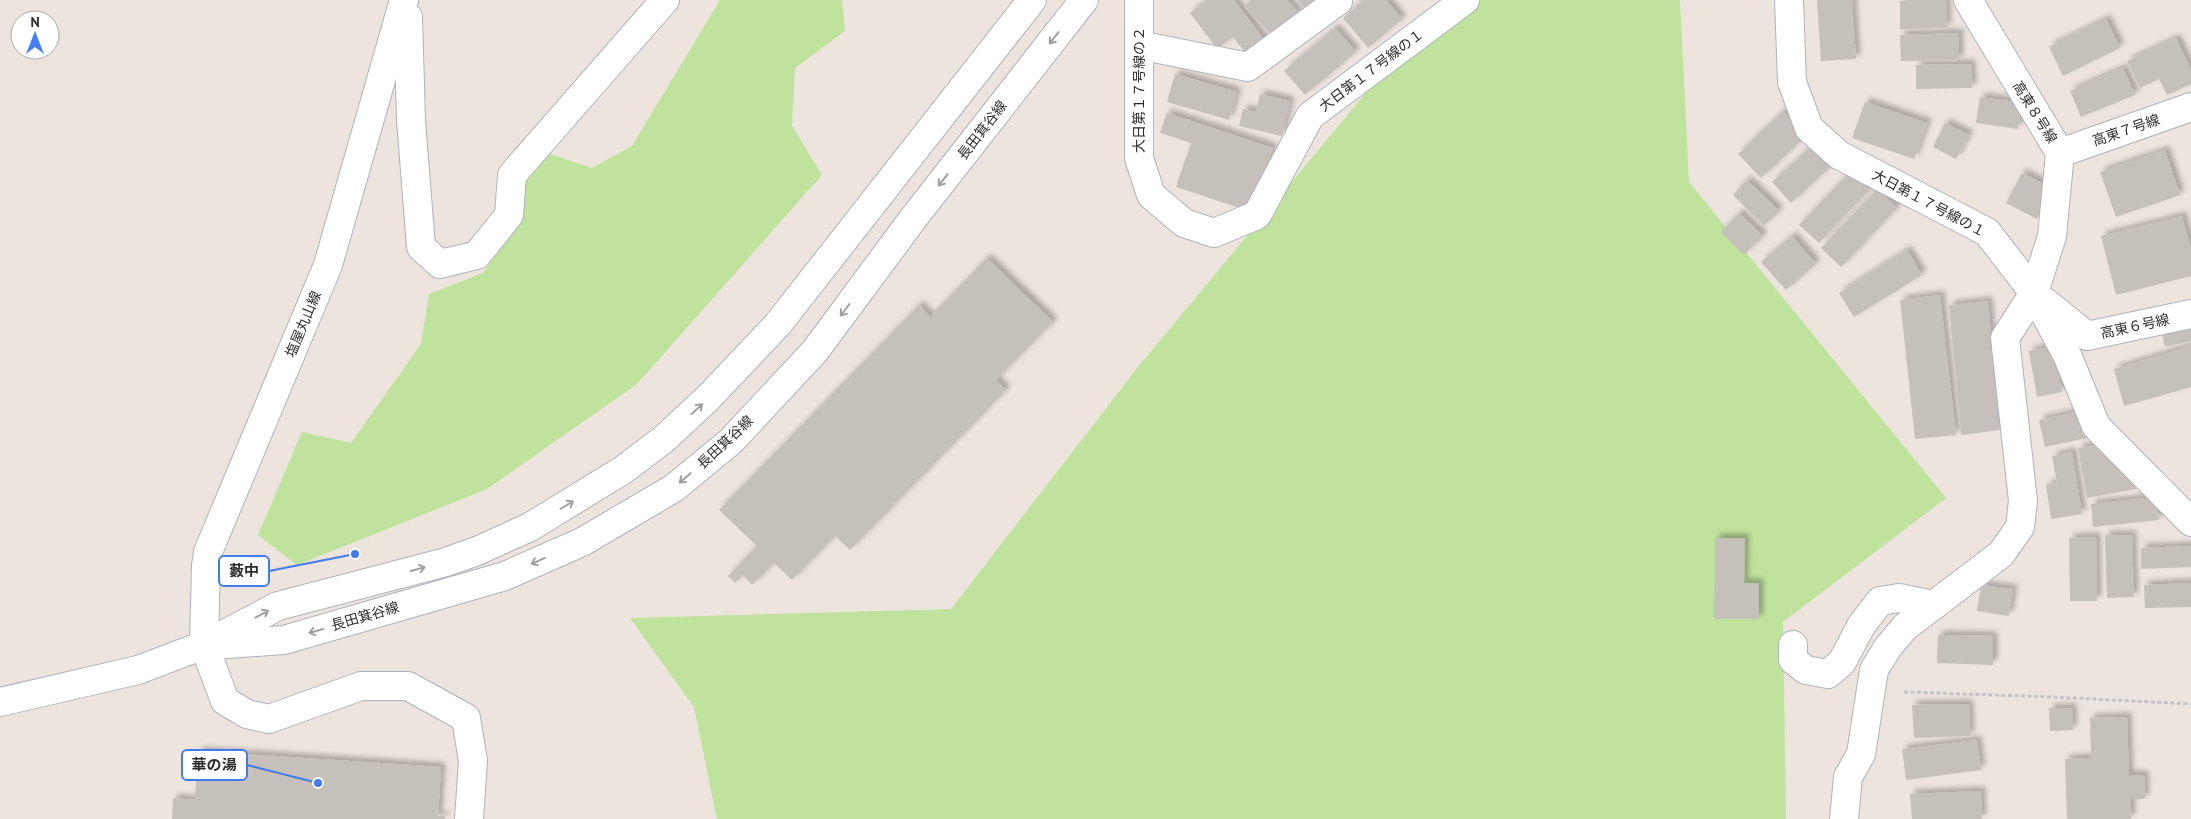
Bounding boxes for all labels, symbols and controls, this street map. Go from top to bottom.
north arrow [10,10,60,60]
text: N [30,13,40,31]
street label: 大日第１７号線の１ [1315,25,1427,115]
street label: 大日第１７号線の２ [1130,27,1148,153]
one-way arrow [1048,32,1059,45]
street label: 高東８号線 [2009,78,2061,146]
street label: 長田箕谷線 [953,97,1011,163]
street label: 高東７号線 [2090,110,2162,150]
street label: 大日第１７号線の１ [1869,165,1989,241]
one-way arrow [938,174,949,187]
street label: 塩屋丸山線 [281,288,325,360]
one-way arrow [840,303,850,317]
street label: 高東６号線 [2099,310,2171,342]
one-way arrow [690,403,703,415]
street label: 長田箕谷線 [693,412,757,472]
one-way arrow [679,473,692,484]
one-way arrow [559,500,573,510]
callout: 藪中 [219,556,269,586]
one-way arrow [531,557,546,567]
text: 藪中 [229,561,259,580]
one-way arrow [410,564,426,574]
street label: 長田箕谷線 [329,598,401,634]
one-way arrow [255,609,270,619]
one-way arrow [309,626,325,636]
callout: 華の湯 [182,750,247,780]
text: 華の湯 [191,755,237,774]

